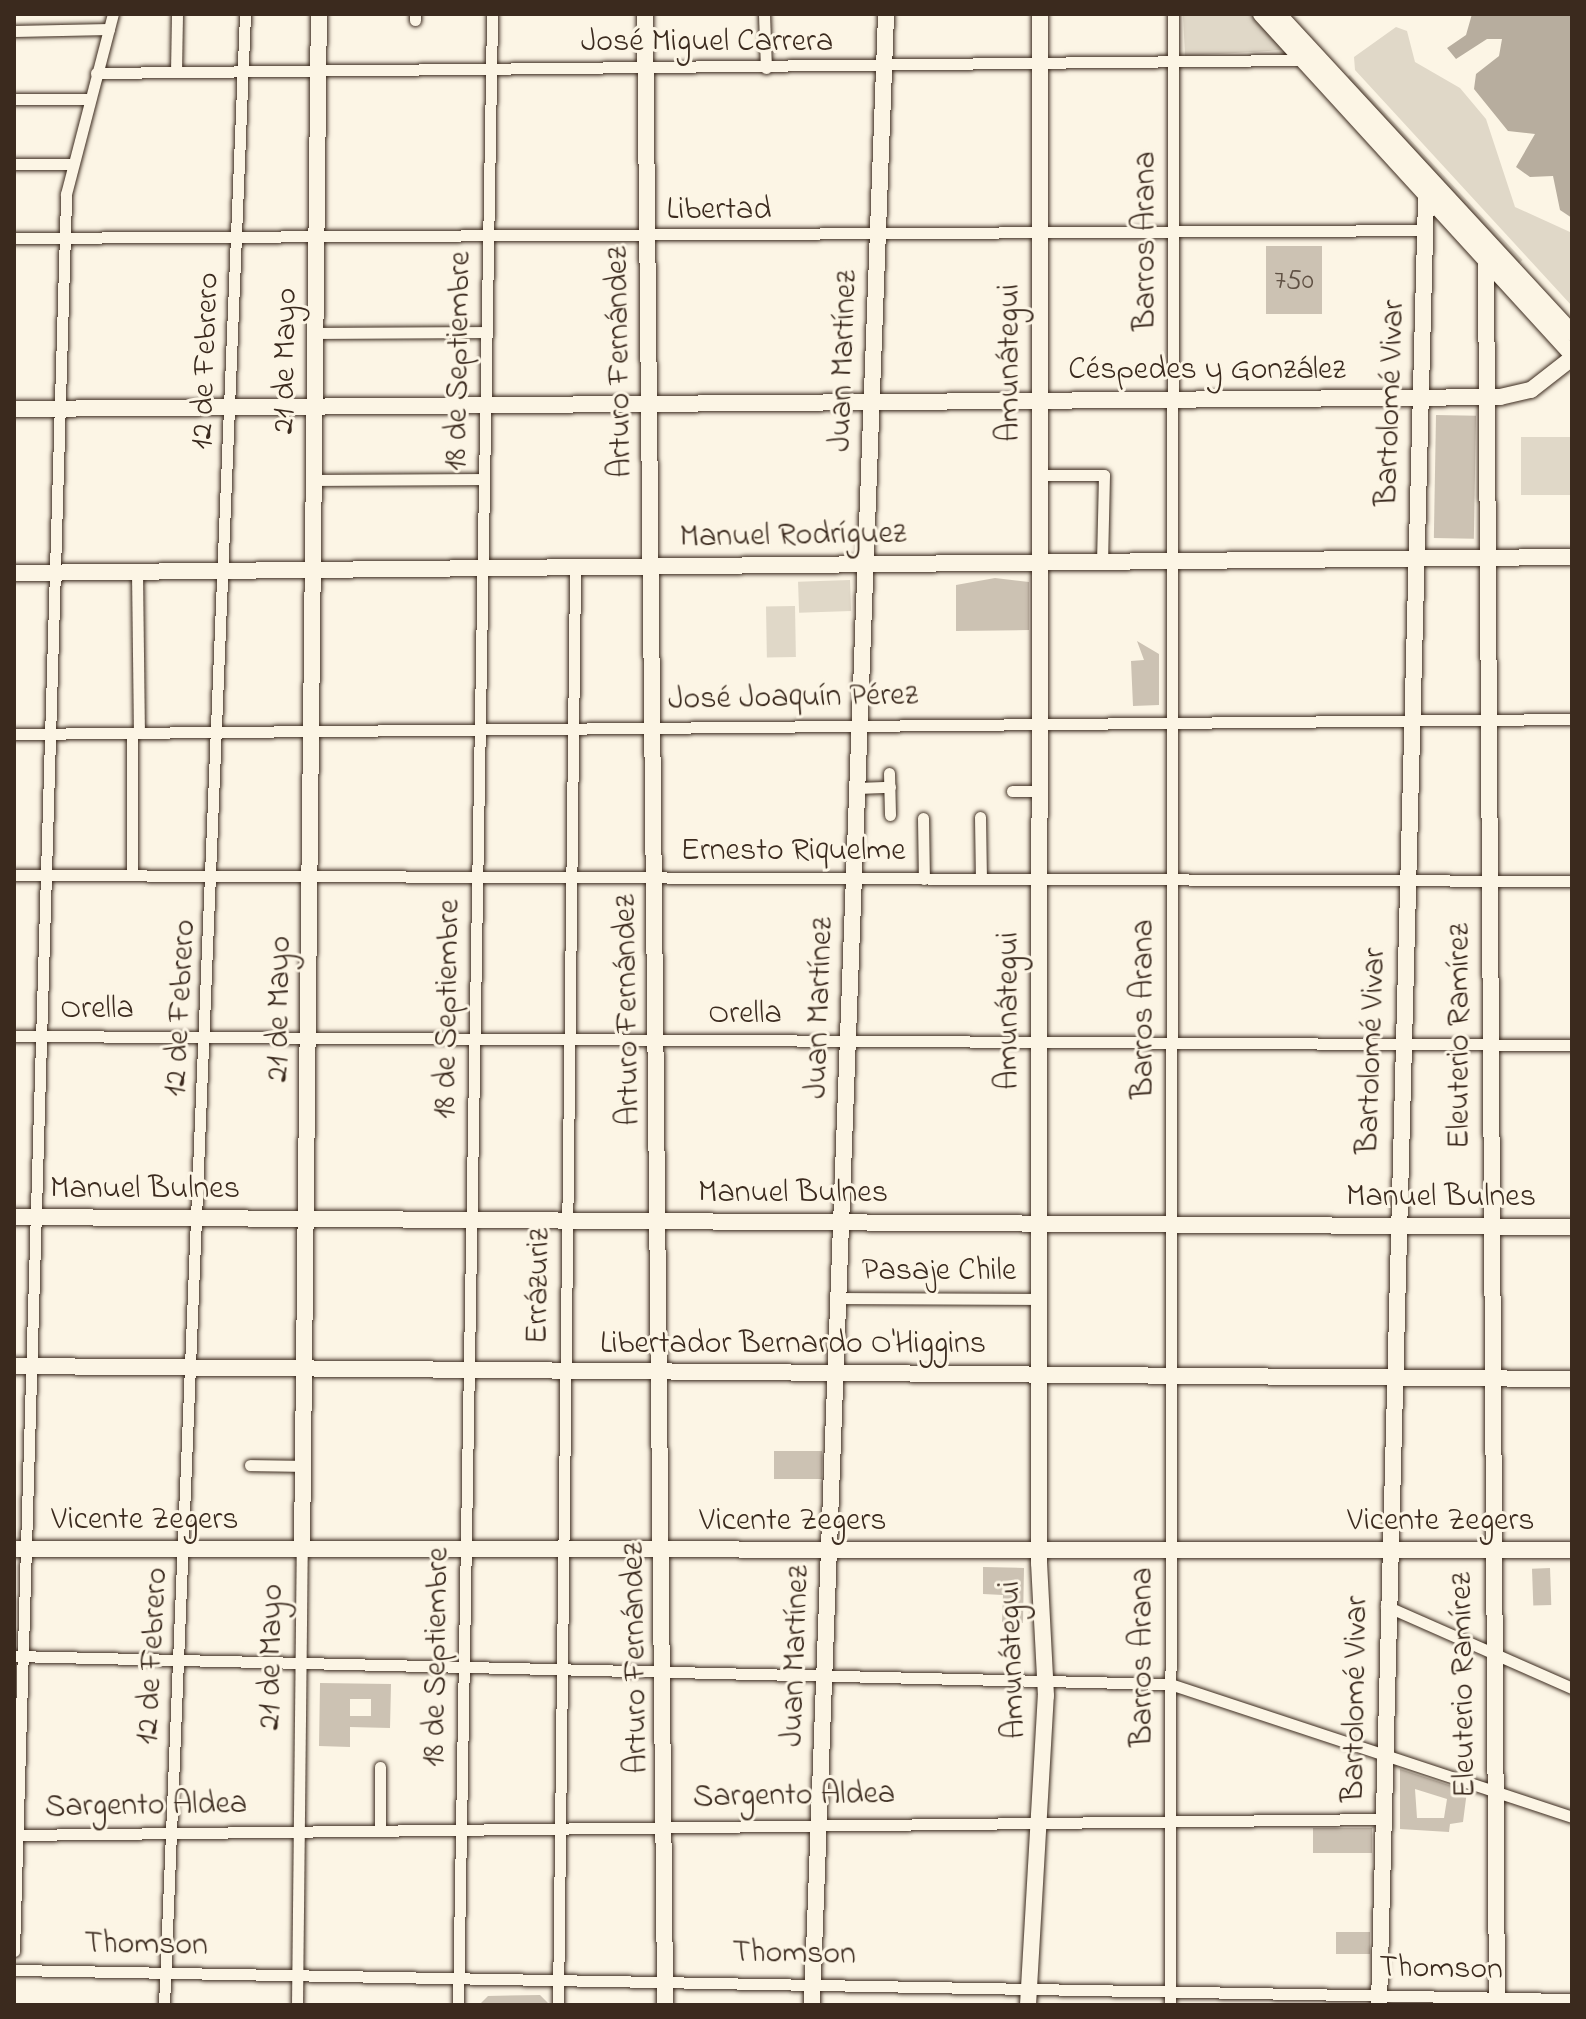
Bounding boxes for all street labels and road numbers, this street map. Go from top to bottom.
street label: José Miguel Carrera [581,24,833,62]
street label: Barros Arana [1128,151,1166,331]
street label: Libertad [667,192,771,230]
street label: Arturo Fernández [600,246,642,478]
street label: 18 de Septiembre [439,251,481,471]
street label: Juan Martínez [823,270,867,452]
street label: 12 de Febrero [185,272,229,450]
street label: Amunátegui [992,284,1030,442]
street label: 21 de Mayo [267,287,307,435]
street label: Bartolomé Vivar [1369,299,1415,507]
street label: Céspedes y González [1068,352,1346,390]
street label: Manuel Rodríguez [679,516,907,558]
street label: José Joaquín Pérez [668,678,918,720]
street label: Ernesto Riquelme [681,833,905,871]
street label: Arturo Fernández [608,894,650,1126]
street label: 18 de Septiembre [428,899,470,1119]
street label: Juan Martínez [799,917,843,1099]
street label: 12 de Febrero [158,919,206,1097]
street label: Barros Arana [1126,919,1164,1099]
street label: Eleuterio Ramírez [1442,923,1480,1149]
street label: Amunátegui [991,932,1029,1090]
street label: 21 de Mayo [261,935,301,1083]
street label: Bartolomé Vivar [1350,947,1396,1155]
street label: Orella [60,991,134,1029]
street label: Orella [708,996,782,1034]
street label: Manuel Bulnes [50,1171,240,1209]
street label: Manuel Bulnes [698,1175,888,1213]
street label: Manuel Bulnes [1346,1179,1536,1217]
street label: Errázuriz [520,1228,560,1344]
street label: Pasaje Chile [862,1253,1016,1291]
street label: Libertador Bernardo O'Higgins [600,1326,986,1364]
street label: Vicente Zegers [51,1502,239,1540]
street label: Vicente Zegers [699,1503,887,1541]
street label: Vicente Zegers [1347,1503,1535,1541]
street label: Arturo Fernández [616,1542,658,1774]
street label: 18 de Septiembre [417,1547,459,1767]
street label: Juan Martínez [775,1565,819,1747]
street label: 12 de Febrero [130,1567,178,1745]
street label: Barros Arana [1125,1567,1163,1747]
street label: Eleuterio Ramírez [1444,1572,1486,1798]
street label: Amunátegui [992,1580,1036,1740]
street label: 21 de Mayo [253,1583,293,1731]
street label: Bartolomé Vivar [1336,1596,1378,1802]
street label: Sargento Aldea [693,1776,895,1818]
street label: Sargento Aldea [45,1786,247,1828]
street label: Thomson [84,1926,208,1966]
street label: Thomson [732,1935,856,1975]
street label: Thomson [1379,1950,1503,1990]

